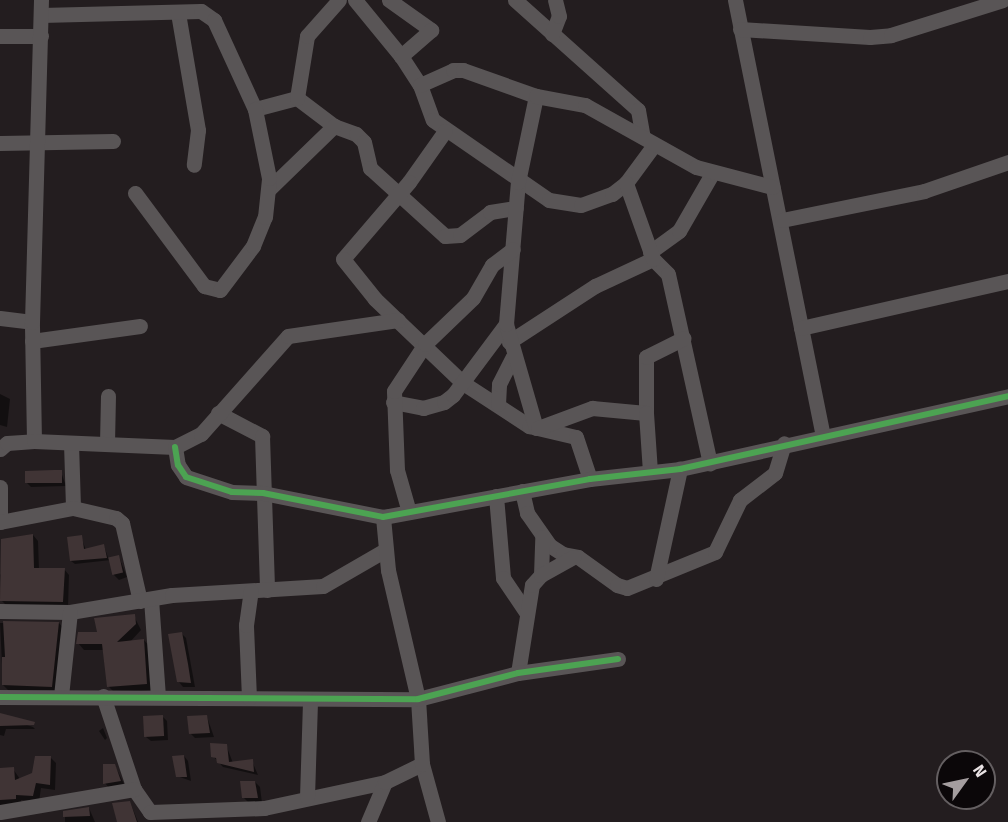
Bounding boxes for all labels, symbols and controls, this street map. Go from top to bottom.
north arrow [936,750,996,810]
text: N [969,761,991,781]

